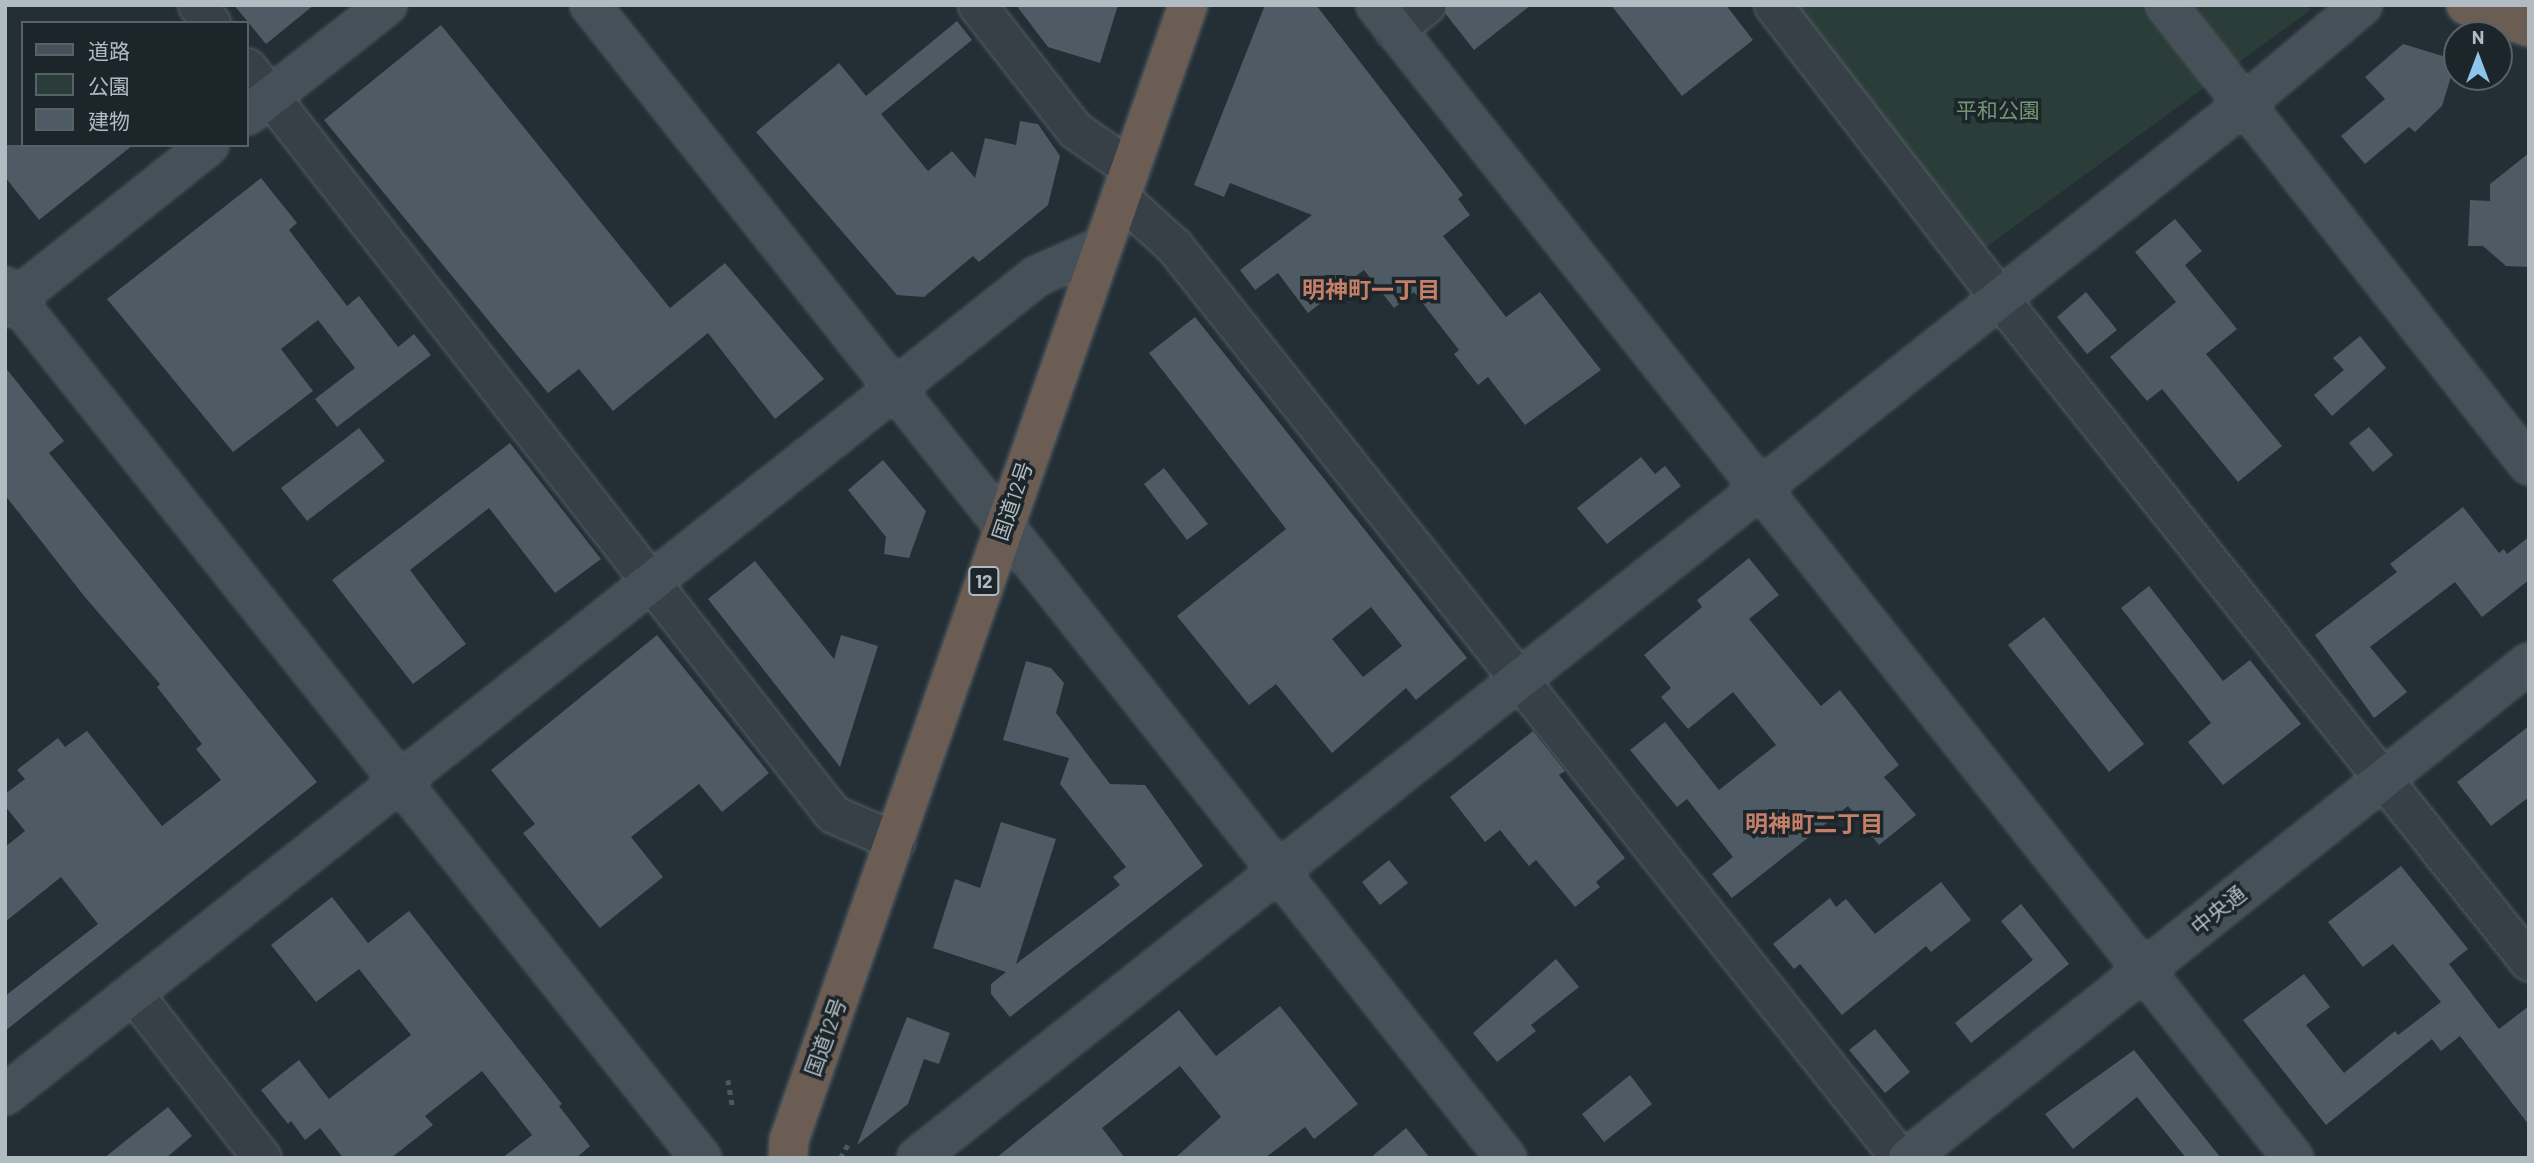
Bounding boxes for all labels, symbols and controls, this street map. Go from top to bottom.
legend [21,21,248,147]
north arrow [2443,21,2513,91]
text: N [2472,25,2484,48]
text: 道路 [88,38,130,63]
text: 公園 [88,73,130,98]
park label: 平和公園 [1956,97,2040,123]
text: 建物 [88,108,130,133]
district label: 明神町一丁目 [1302,275,1440,303]
street label: 国道12号 [987,458,1037,544]
road number: 12 [968,566,1000,596]
district label: 明神町二丁目 [1745,809,1883,837]
street label: 中央通 [2186,880,2250,940]
street label: 国道12号 [799,994,851,1080]

